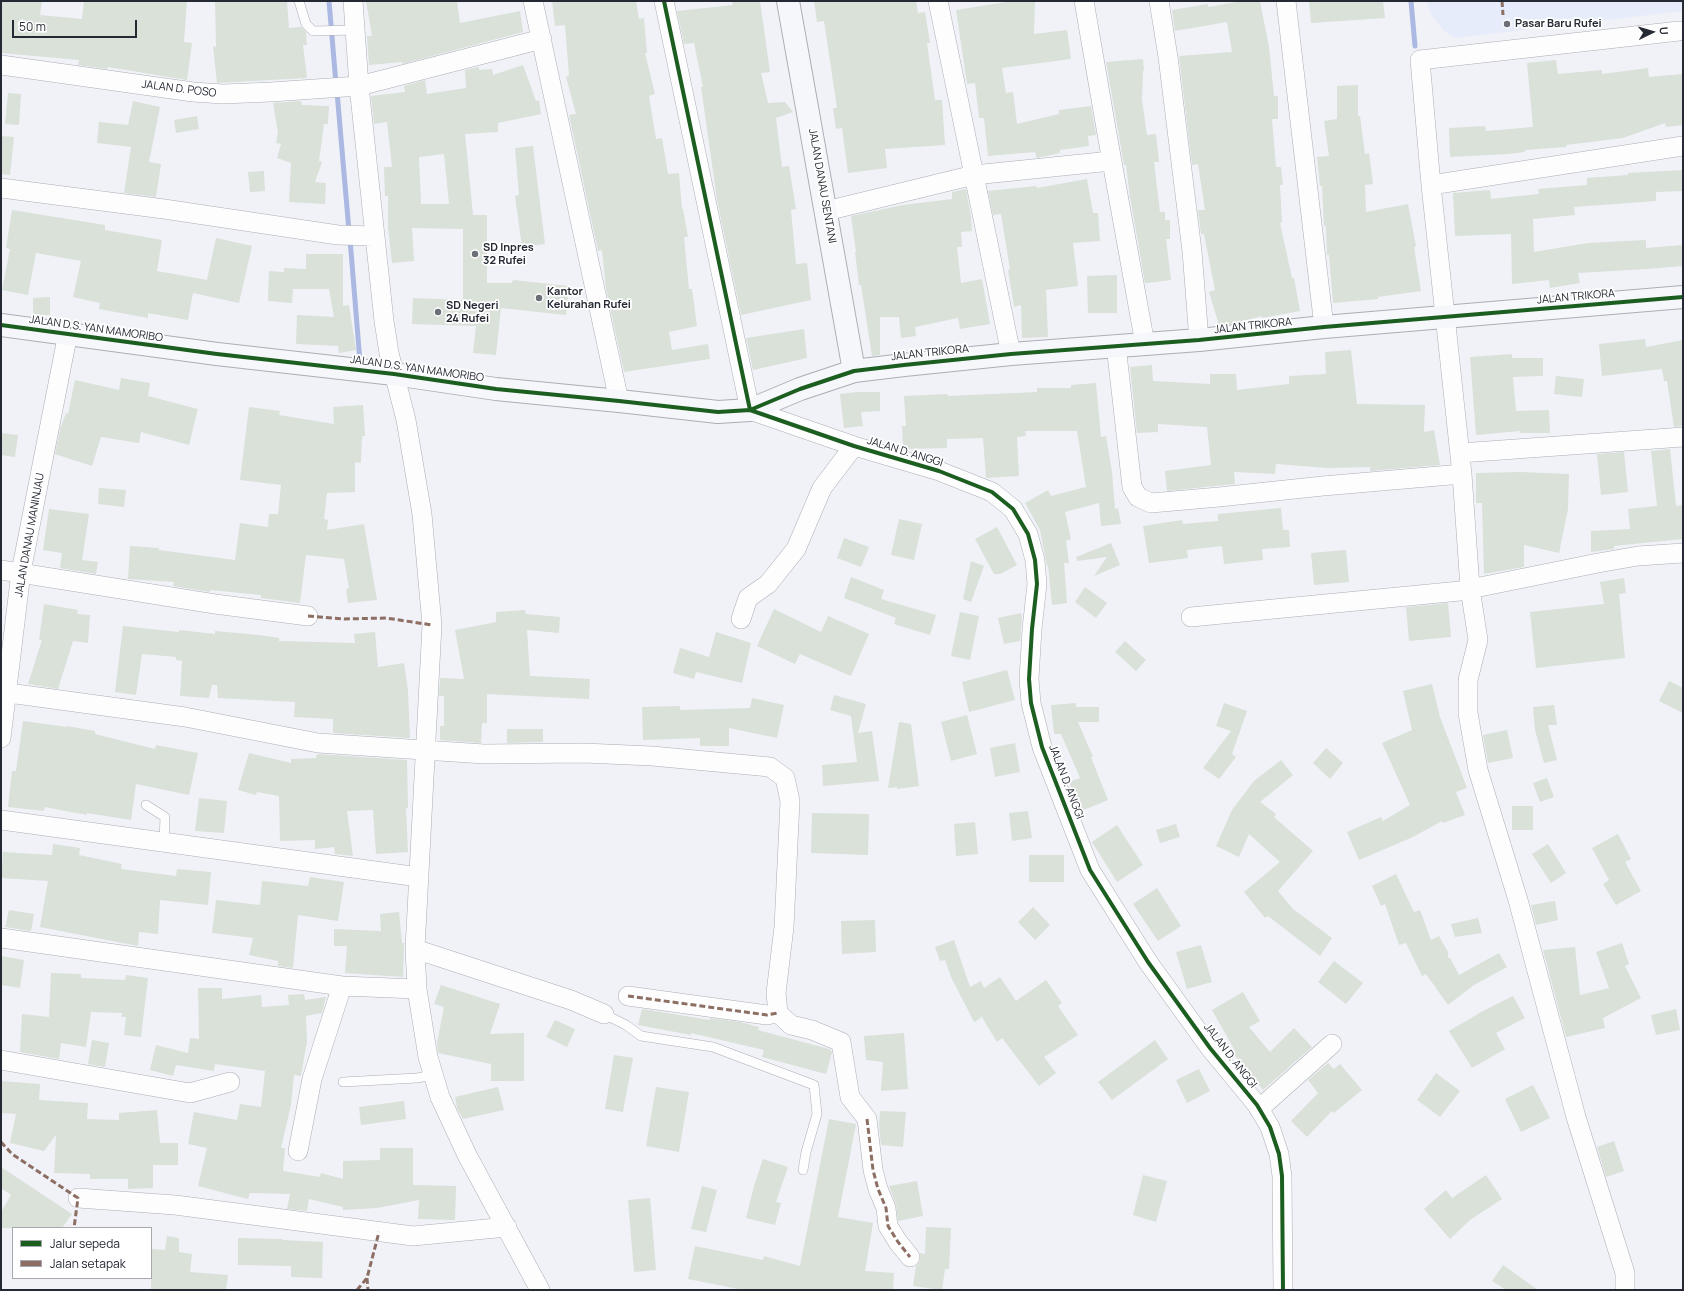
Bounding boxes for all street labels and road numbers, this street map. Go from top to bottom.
street label: JALAN D. POSO [141,78,217,100]
street label: JALAN DANAU SENTANI [805,127,839,245]
street label: JALAN TRIKORA [1536,287,1616,307]
street label: JALAN D.S. YAN MAMORIBO [28,313,164,345]
street label: JALAN TRIKORA [1213,315,1293,337]
street label: JALAN TRIKORA [890,342,970,364]
street label: JALAN D.S. YAN MAMORIBO [349,353,485,385]
street label: JALAN D. ANGGI [866,434,944,470]
street label: JALAN DANAU MANINJAU [13,472,47,598]
street label: JALAN D. ANGGI [1046,743,1086,821]
street label: JALAN D. ANGGI [1201,1021,1259,1091]

